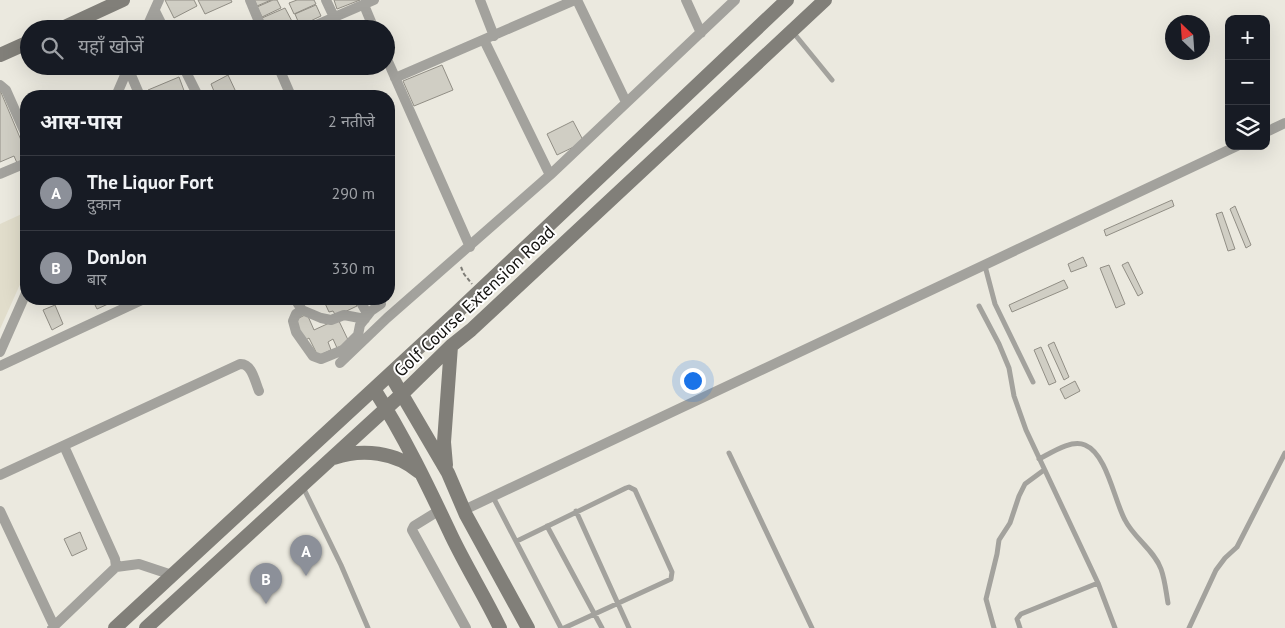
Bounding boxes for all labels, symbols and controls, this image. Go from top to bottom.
north arrow [1165,15,1210,60]
map controls [1225,15,1270,150]
button: + [1225,15,1270,60]
search box [20,20,395,75]
icon: search [38,34,66,62]
text: यहाँ खोजें [78,34,144,58]
button: − [1225,60,1270,105]
button: layers [1225,105,1270,150]
text: आस-पास [40,108,122,135]
text: 2 नतीजे [328,111,375,131]
text: The Liquor Fort [87,170,213,194]
text: A [51,183,61,203]
text: 290 m [332,183,375,203]
text: दुकान [87,194,121,214]
street label: Golf Course Extension Road [389,220,559,382]
text: DonJon [87,245,147,269]
text: B [51,258,61,278]
text: 330 m [332,258,375,278]
text: बार [87,269,107,289]
your location [680,368,706,394]
pin: A [290,535,322,576]
pin: B [250,563,282,604]

